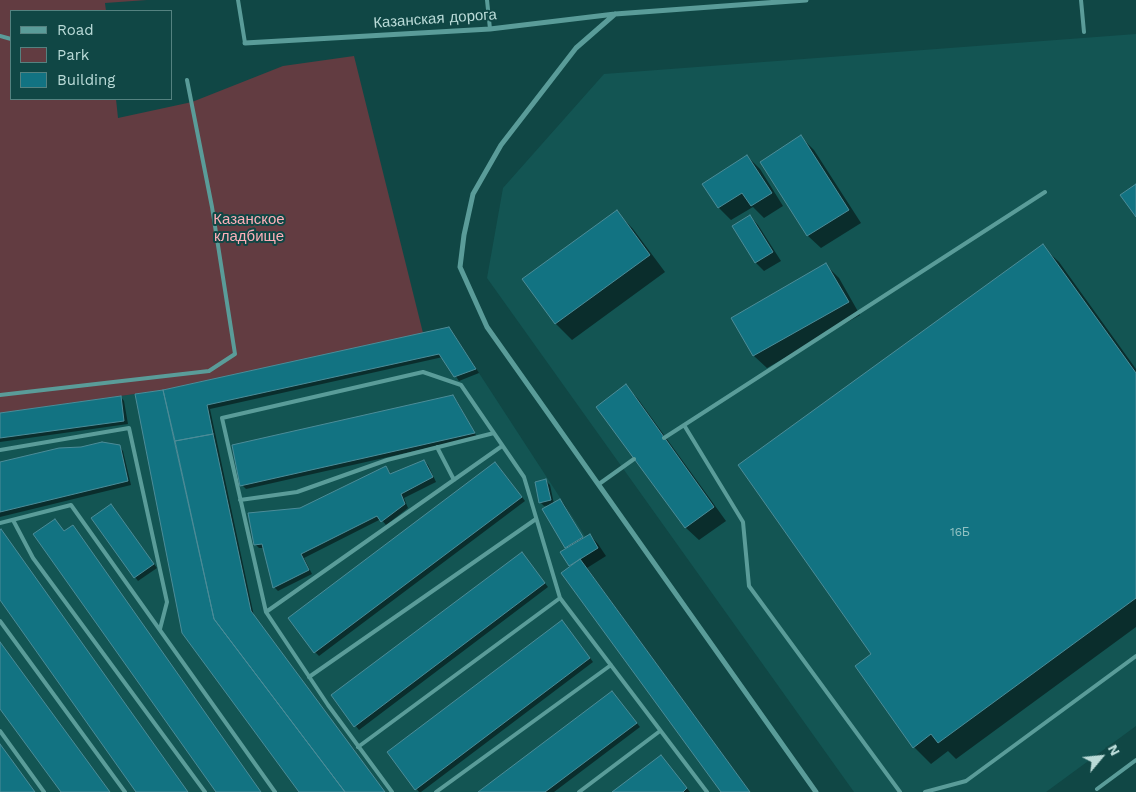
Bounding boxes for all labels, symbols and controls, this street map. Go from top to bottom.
street label: Казанская дорога [373,6,497,32]
legend [10,10,172,100]
text: Road [57,21,94,39]
text: Park [57,46,89,64]
text: Building [57,71,115,89]
park label: Казанское кладбище [213,211,285,246]
house number: 16Б [950,525,970,539]
north arrow [1076,732,1126,782]
text: N [1105,742,1124,758]

